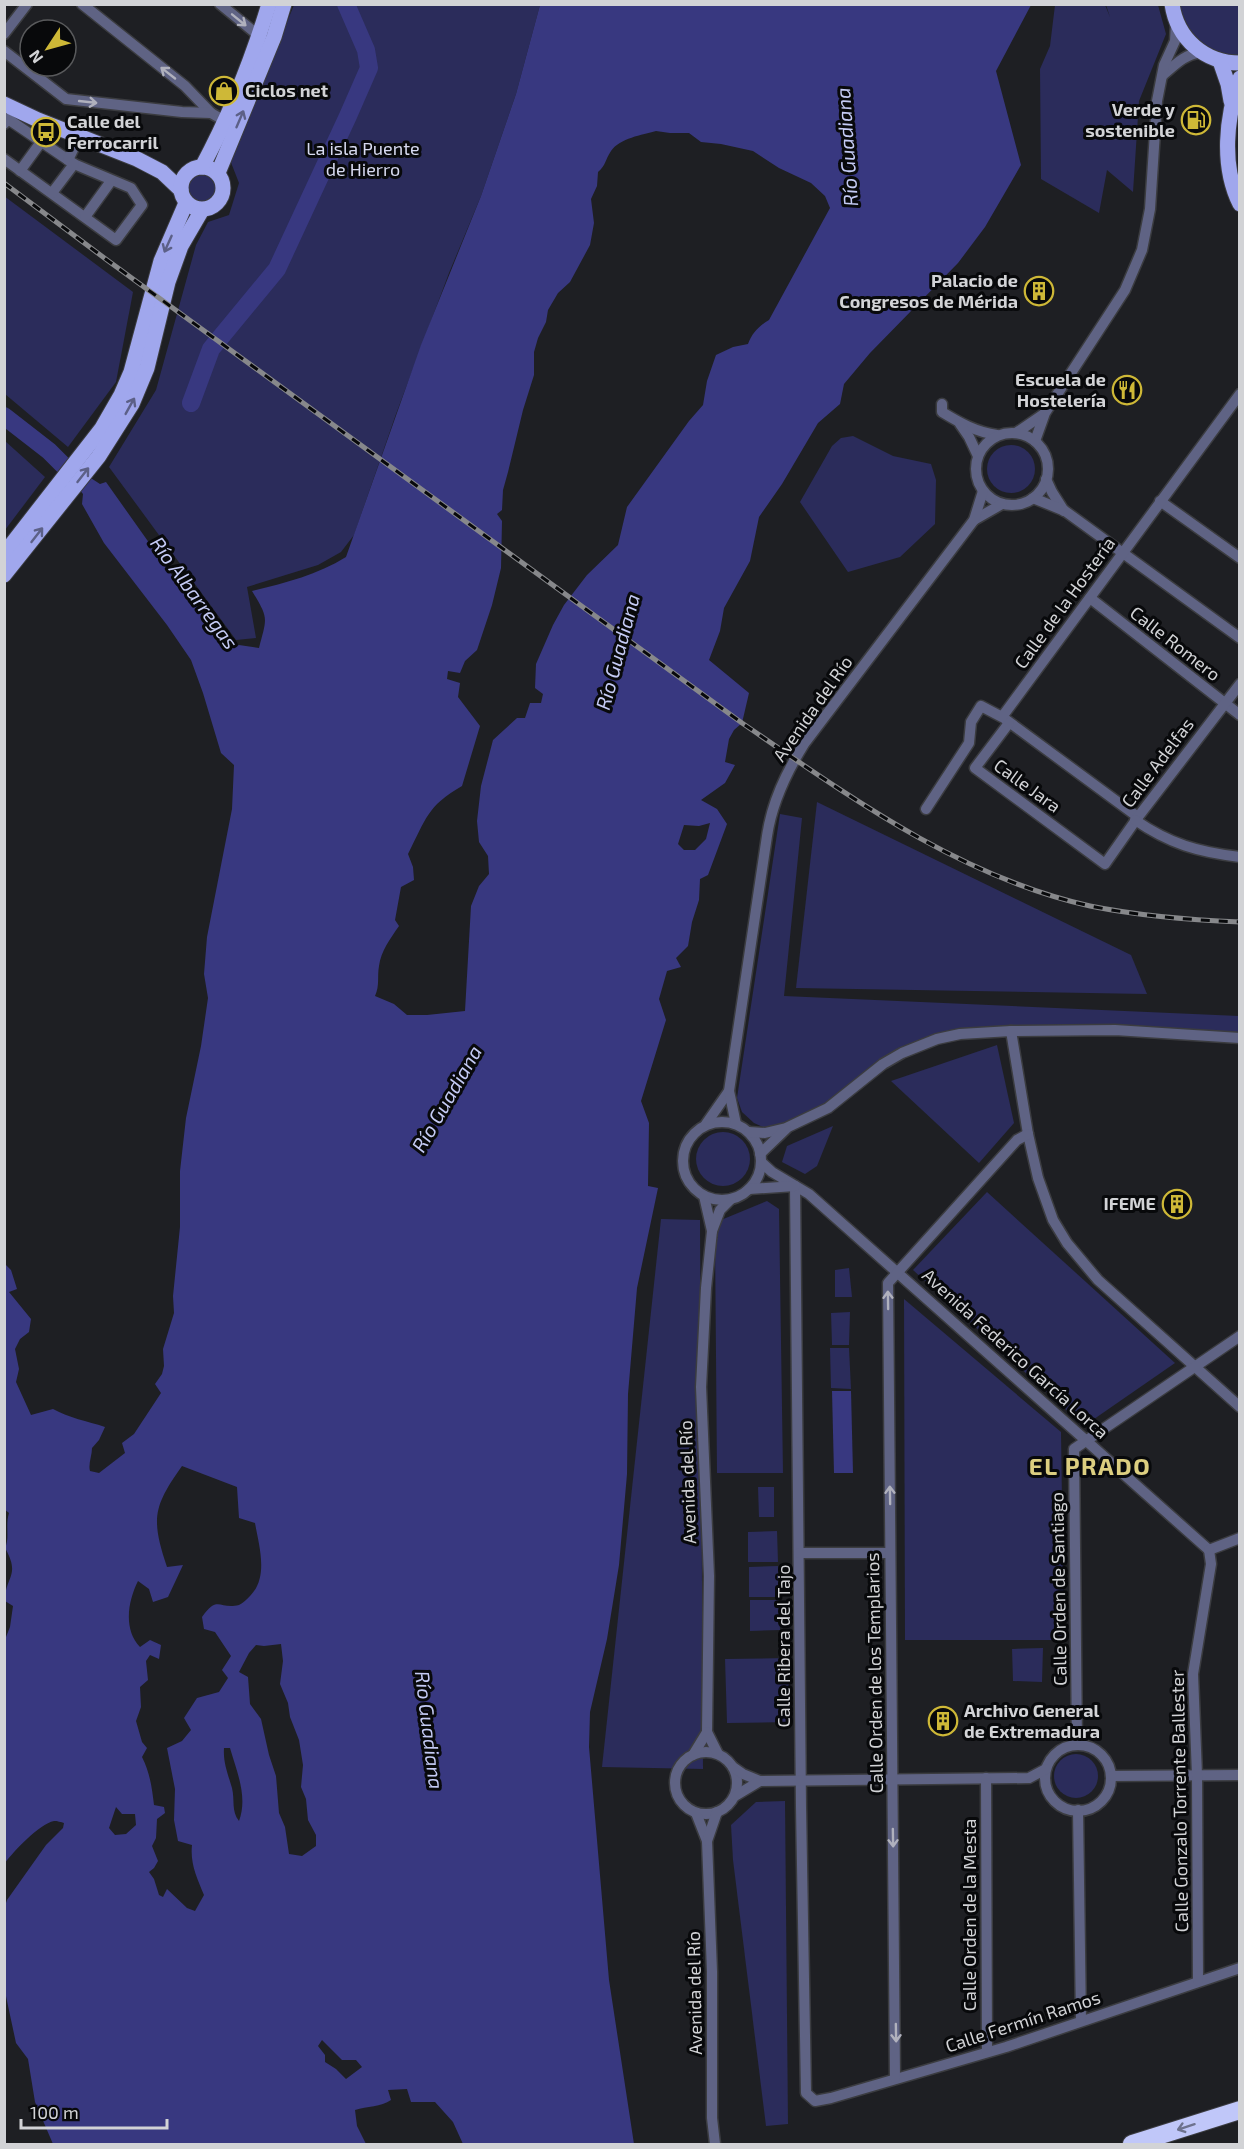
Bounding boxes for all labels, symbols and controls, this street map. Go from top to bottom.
one-way arrow [231,14,247,27]
north arrow [18,18,78,78]
text: N [24,47,47,67]
one-way arrow [161,66,177,79]
shop icon: Ciclos net [208,75,240,107]
place label: Ciclos net [245,79,329,101]
water label: Río Guadiana [830,87,862,207]
one-way arrow [78,97,98,108]
place label: Verde y sostenible [1085,98,1176,141]
fuel station icon: Verde y sostenible [1180,104,1212,136]
place label: Calle del Ferrocarril [67,110,158,153]
one-way arrow [235,110,246,129]
bus stop icon: Calle del Ferrocarril [30,116,62,148]
park label: La isla Puente de Hierro [306,137,420,180]
one-way arrow [162,235,173,253]
place label: Palacio de Congresos de Mérida [839,269,1018,312]
building icon: Palacio de Congresos de Mérida [1023,275,1055,307]
place label: Escuela de Hostelería [1015,368,1106,411]
restaurant icon: Escuela de Hostelería [1111,374,1143,406]
one-way arrow [124,398,136,415]
one-way arrow [77,468,90,484]
one-way arrow [30,528,43,544]
water label: Río Albarregas [146,531,244,653]
street label: Calle de la Hostería [1009,532,1119,672]
water label: Río Guadiana [590,591,644,712]
street label: Calle Romero [1126,601,1225,685]
street label: Avenida del Río [768,651,857,765]
street label: Calle Adelfas [1116,713,1198,812]
street label: Calle Jara [990,754,1065,817]
water label: Río Guadiana [406,1041,486,1156]
building icon: IFEME [1161,1188,1193,1220]
place label: IFEME [1103,1192,1156,1214]
street label: Avenida Federico García Lorca [918,1264,1113,1443]
one-way arrow [882,1290,894,1310]
street label: Avenida del Río [674,1420,700,1544]
district label: EL PRADO [1029,1451,1151,1480]
one-way arrow [884,1485,896,1505]
street label: Calle Orden de Santiago [1045,1492,1071,1686]
street label: Calle Orden de los Templarios [861,1552,887,1794]
street label: Calle Ribera del Tajo [772,1565,794,1728]
water label: Río Guadiana [411,1669,449,1790]
street label: Calle Gonzalo Torrente Ballester [1166,1670,1192,1932]
place label: Archivo General de Extremadura [964,1699,1100,1742]
building icon: Archivo General de Extremadura [927,1705,959,1737]
street label: Calle Orden de la Mesta [958,1819,980,2011]
one-way arrow [888,1827,899,1847]
street label: Avenida del Río [682,1931,706,2055]
street label: Calle Fermín Ramos [942,1986,1103,2056]
one-way arrow [890,2022,902,2042]
scale bar [21,2092,166,2130]
text: 100 m [30,2101,79,2123]
one-way arrow [1177,2123,1196,2134]

